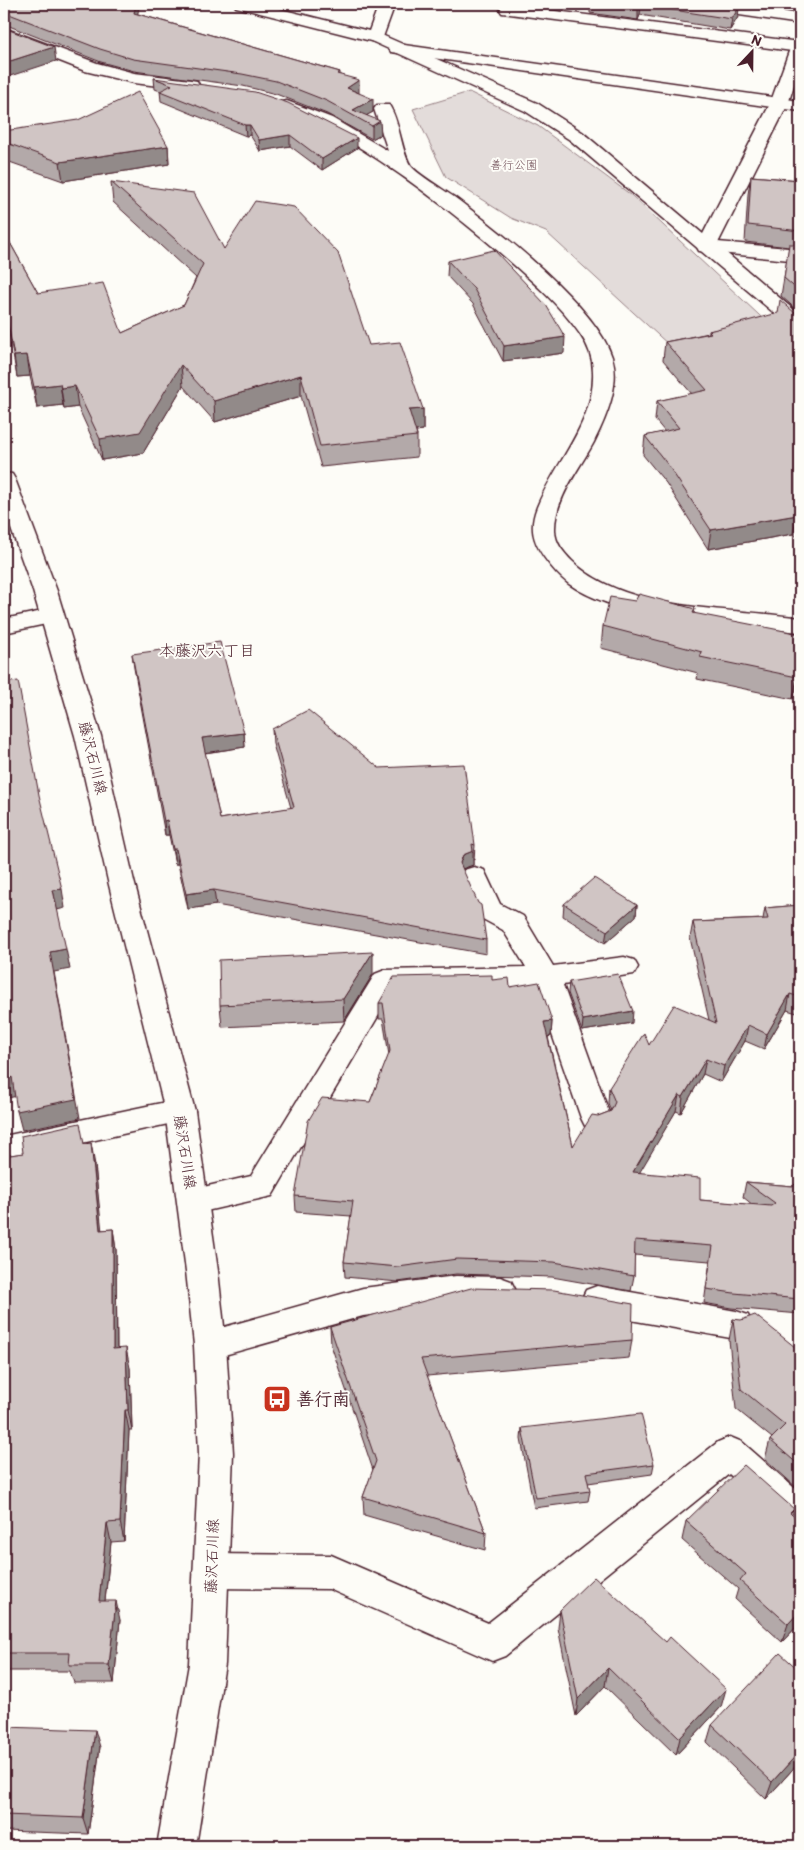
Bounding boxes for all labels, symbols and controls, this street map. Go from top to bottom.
north arrow [726,28,776,78]
text: N [749,31,764,50]
park label: 善行公園 [490,158,538,172]
district label: 本藤沢六丁目 [159,641,255,660]
street label: 藤沢石川線 [75,719,111,797]
street label: 藤沢石川線 [170,1114,200,1190]
bus stop icon: 善行南 [262,1384,292,1414]
place label: 善行南 [296,1388,350,1410]
street label: 藤沢石川線 [202,1518,222,1594]

